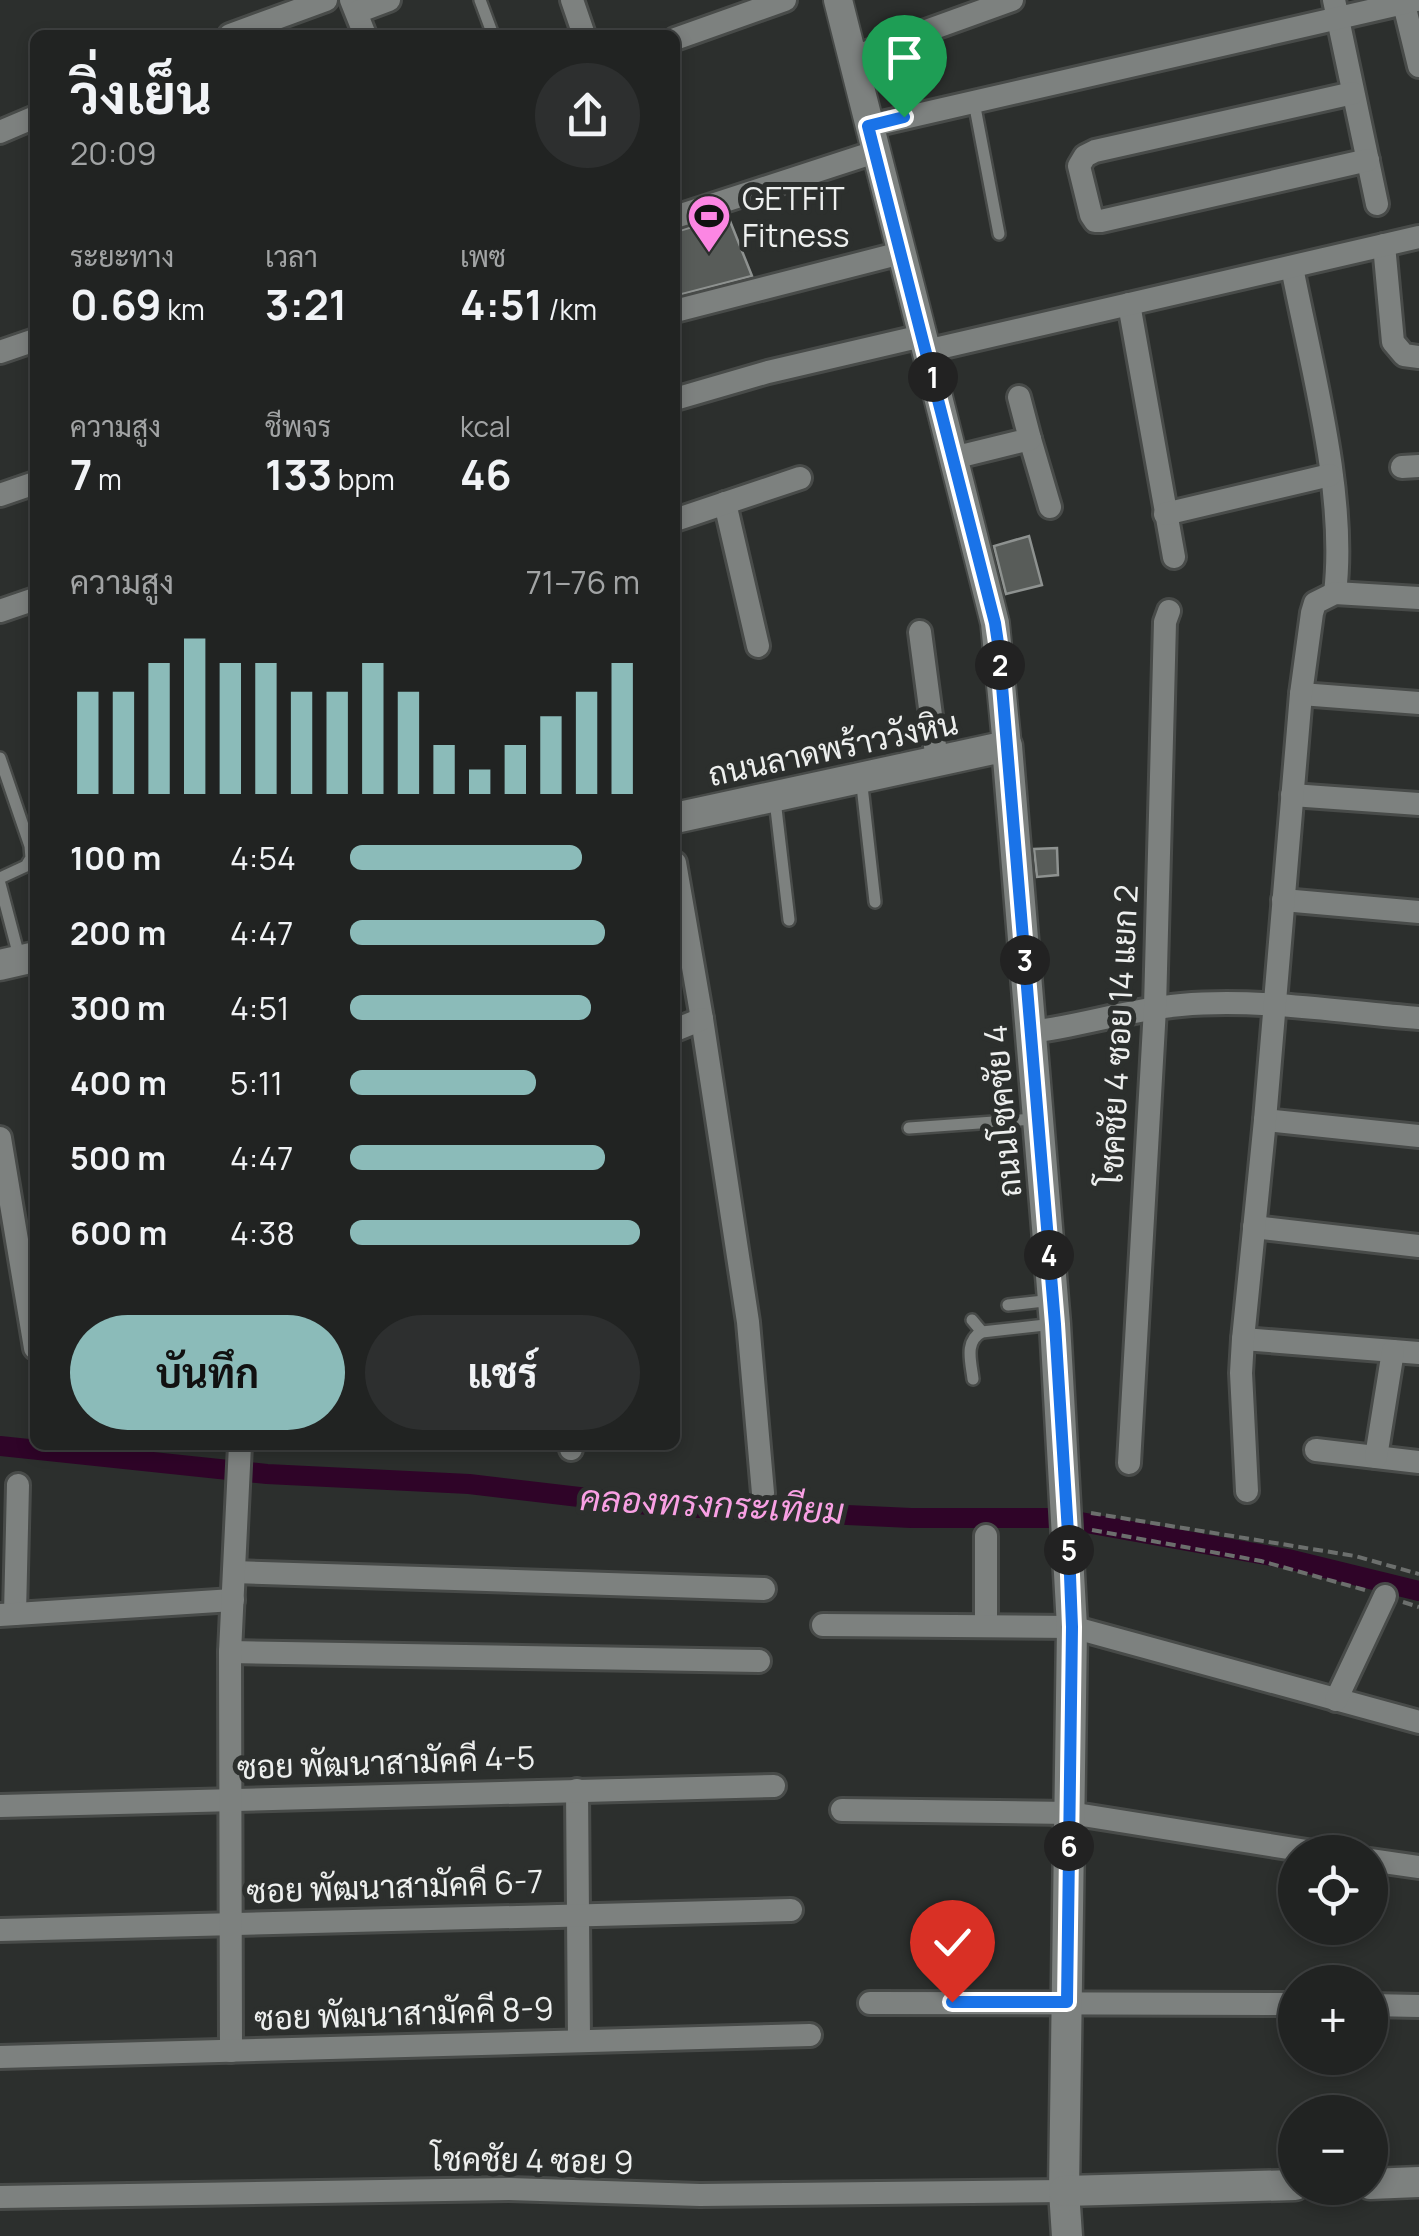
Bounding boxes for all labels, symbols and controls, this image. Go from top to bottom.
pin [862,15,947,118]
icon: arrive [877,30,932,85]
text: วิ่งเย็น [70,55,212,131]
button: share [535,63,640,168]
text: 20:09 [70,131,157,175]
place label: GETFiT Fitness [742,176,850,257]
sports icon: GETFiT Fitness [686,193,732,254]
text: ระยะทาง [70,237,174,275]
text: เวลา [265,237,318,275]
text: เพซ [460,237,506,275]
text: 0.69 [70,275,162,333]
text: 3:21 [265,275,347,333]
text: 4:51 [460,275,543,333]
text: km [162,290,205,328]
text: /km [543,290,597,328]
pin: 1 [908,352,958,402]
text: 1 [927,358,939,396]
text: ความสูง [70,407,161,445]
text: ชีพจร [265,407,331,445]
text: kcal [460,407,511,445]
text: 7 [70,445,92,503]
text: 133 [265,445,332,503]
text: 46 [460,445,512,503]
text: m [92,460,122,498]
text: bpm [332,460,395,498]
text: ความสูง [70,560,174,604]
text: 71–76 m [526,560,640,604]
pin: 2 [975,640,1025,690]
text: 2 [992,646,1008,684]
street label: ถนนลาดพร้าววังหิน [704,700,962,796]
text: 100 m [70,836,161,880]
text: 4:54 [230,836,296,880]
street label: โชคชัย 4 ซอย 14 แยก 2 [1088,884,1148,1188]
text: 200 m [70,911,166,955]
text: 4:47 [230,911,293,955]
pin: 3 [1000,935,1050,985]
text: 3 [1017,941,1033,979]
text: 300 m [70,986,166,1030]
text: 4:51 [230,986,289,1030]
street label: ถนนโชคชัย 4 [973,1023,1031,1199]
text: 400 m [70,1061,167,1105]
text: 5:11 [230,1061,283,1105]
text: 500 m [70,1136,166,1180]
text: 4:47 [230,1136,293,1180]
text: 600 m [70,1211,167,1255]
text: 4:38 [230,1211,295,1255]
pin: 4 [1024,1230,1074,1280]
text: 4 [1040,1236,1058,1274]
button: บันทึก [70,1315,345,1430]
button: แชร์ [365,1315,640,1430]
water label: คลองทรงกระเทียม [579,1473,845,1535]
pin: 5 [1044,1525,1094,1575]
text: 5 [1061,1531,1077,1569]
street label: ซอย พัฒนาสามัคคี 4-5 [236,1735,536,1789]
pin: 6 [1044,1821,1094,1871]
text: 6 [1060,1827,1078,1865]
map controls [1278,1835,1388,2205]
button: locate [1278,1835,1388,1945]
street label: ซอย พัฒนาสามัคคี 6-7 [246,1859,544,1913]
pin [910,1900,995,2003]
icon: check [925,1915,980,1970]
button: + [1278,1965,1388,2075]
street label: ซอย พัฒนาสามัคคี 8-9 [254,1986,554,2040]
button: − [1278,2095,1388,2205]
street label: โชคชัย 4 ซอย 9 [428,2136,634,2184]

